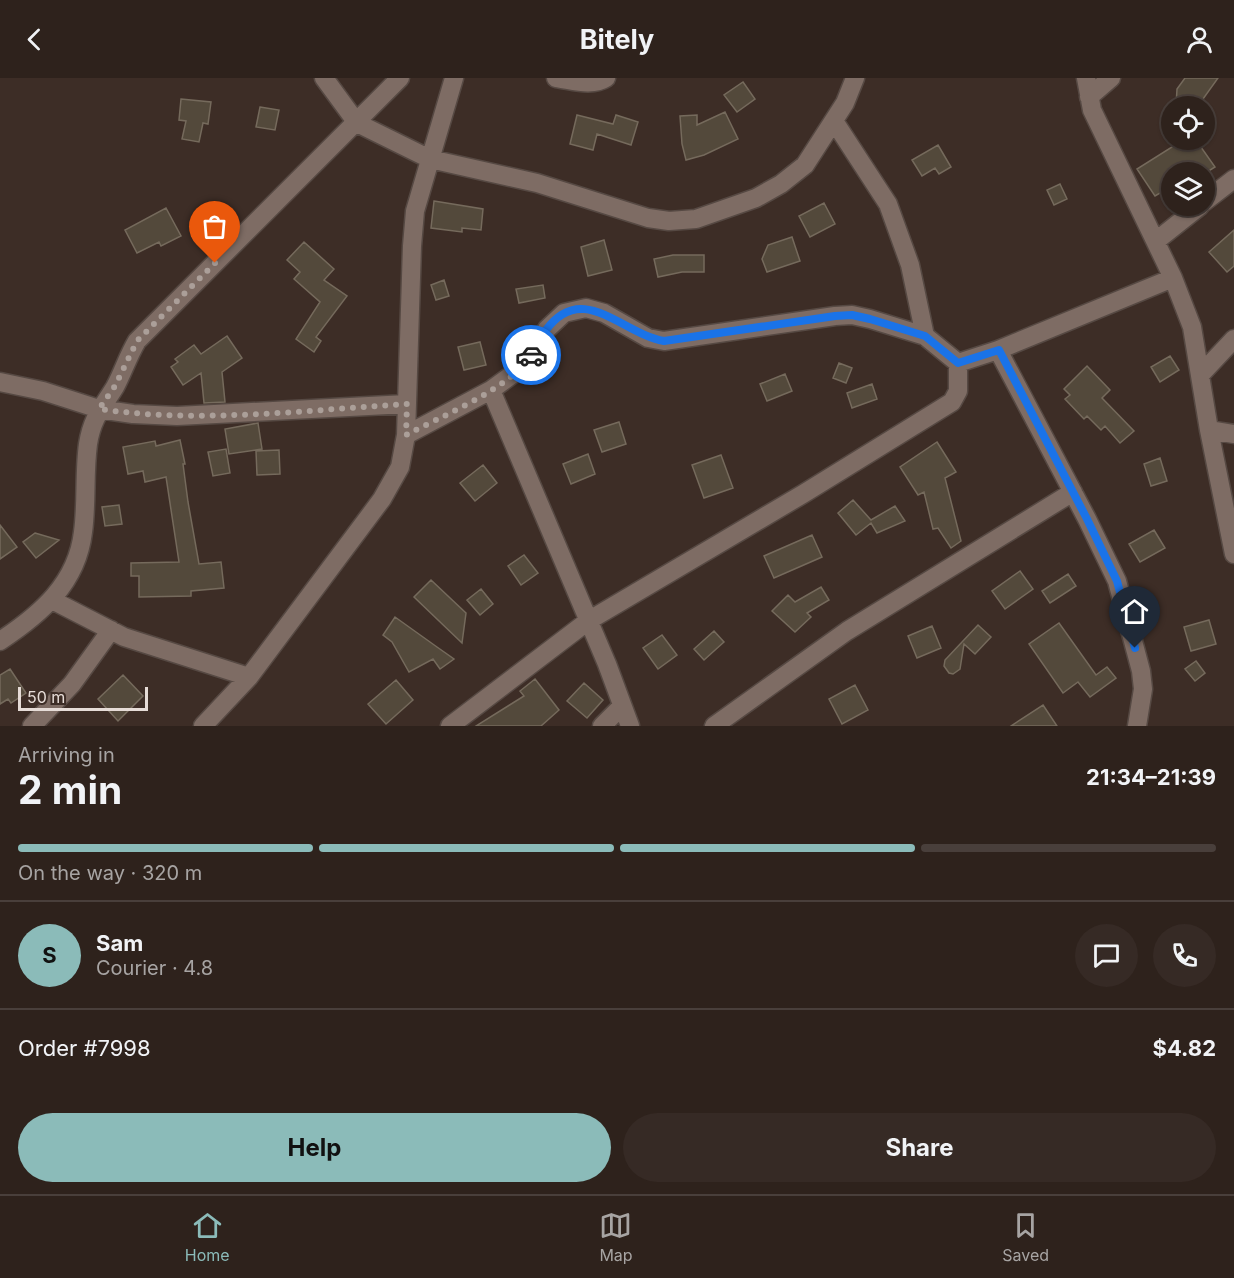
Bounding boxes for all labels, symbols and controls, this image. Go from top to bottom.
icon: back [18,23,51,56]
text: Bitely [580,23,654,56]
icon: person [1183,23,1216,56]
map controls [1161,96,1215,216]
button: locate [1161,96,1215,150]
button: layers [1161,162,1215,216]
pin [189,201,240,263]
icon: bag [198,210,231,243]
courier [501,325,561,385]
icon: car [515,339,548,372]
pin [1109,586,1160,648]
icon: home [1118,595,1151,628]
scale bar [18,684,148,712]
text: 50 m [27,687,65,707]
text: Arriving in [18,743,115,767]
text: 21:34–21:39 [1086,764,1216,790]
text: 2 min [18,766,122,813]
text: On the way · 320 m [18,861,202,885]
button: chat [1075,924,1138,987]
button: phone [1153,924,1216,987]
text: Sam [96,930,143,956]
text: S [42,942,57,968]
text: Courier · 4.8 [96,956,213,980]
text: Order #7998 [18,1035,151,1061]
text: $4.82 [1153,1035,1216,1061]
button: Help [18,1113,611,1182]
button: Share [623,1113,1216,1182]
tab: Home [185,1209,230,1265]
tab: Map [599,1209,633,1265]
tab: Saved [1002,1209,1049,1265]

